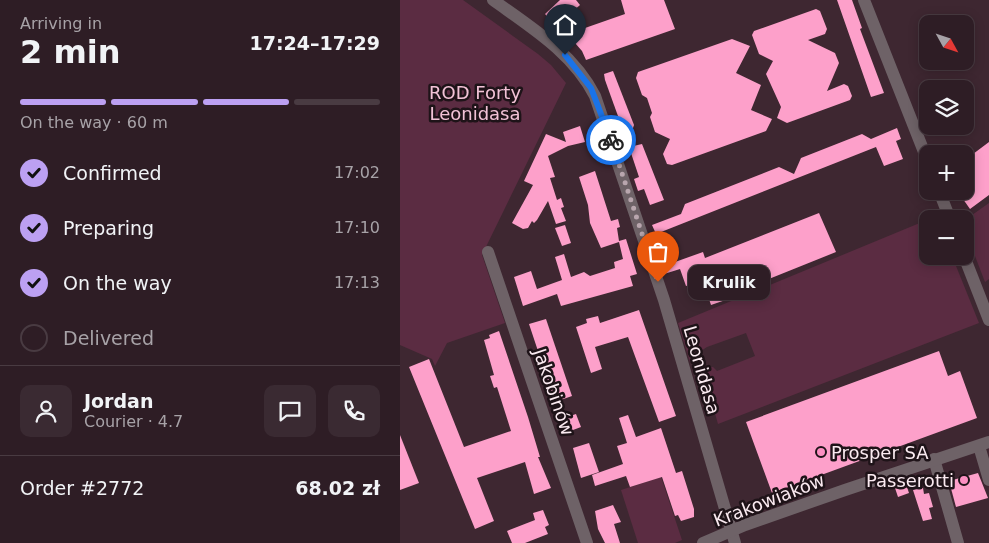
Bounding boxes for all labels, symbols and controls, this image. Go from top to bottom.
pin [544,4,586,55]
icon: home [551,11,579,39]
text: Arriving in [20,14,102,33]
north arrow [919,15,974,70]
map controls [919,15,974,265]
text: 17:24–17:29 [250,32,380,54]
text: 2 min [20,33,121,71]
button: layers [919,80,974,135]
park label: ROD Forty Leonidasa [429,82,521,124]
text: On the way · 60 m [20,113,168,132]
courier [586,115,636,165]
icon: bike [597,126,625,154]
button: + [919,145,974,200]
icon: check [20,159,48,187]
text: Confirmed [63,162,162,184]
text: 17:02 [334,163,380,182]
button: − [919,210,974,265]
icon: check [20,214,48,242]
text: Preparing [63,217,154,239]
text: 17:10 [334,218,380,237]
pin [637,231,679,282]
icon: bag [644,238,672,266]
callout: Krulik [688,264,770,300]
icon: check [20,269,48,297]
text: On the way [63,272,172,294]
text: 17:13 [334,273,380,292]
text: Krulik [702,273,756,292]
street label: Leonidasa [679,323,725,417]
text: Delivered [63,327,154,349]
street label: Jakobinów [529,345,579,438]
button: person [20,385,72,437]
button: chat [264,385,316,437]
button: phone [328,385,380,437]
text: Jordan [84,390,153,412]
text: Courier · 4.7 [84,412,183,431]
place label: Prosper SA [831,442,929,463]
marker: Prosper SA [815,446,827,458]
street label: Krakowiaków [710,469,828,531]
place label: Passerotti [866,470,954,491]
marker: Passerotti [958,474,970,486]
text: Order #2772 [20,477,144,499]
text: 68.02 zł [295,477,380,499]

